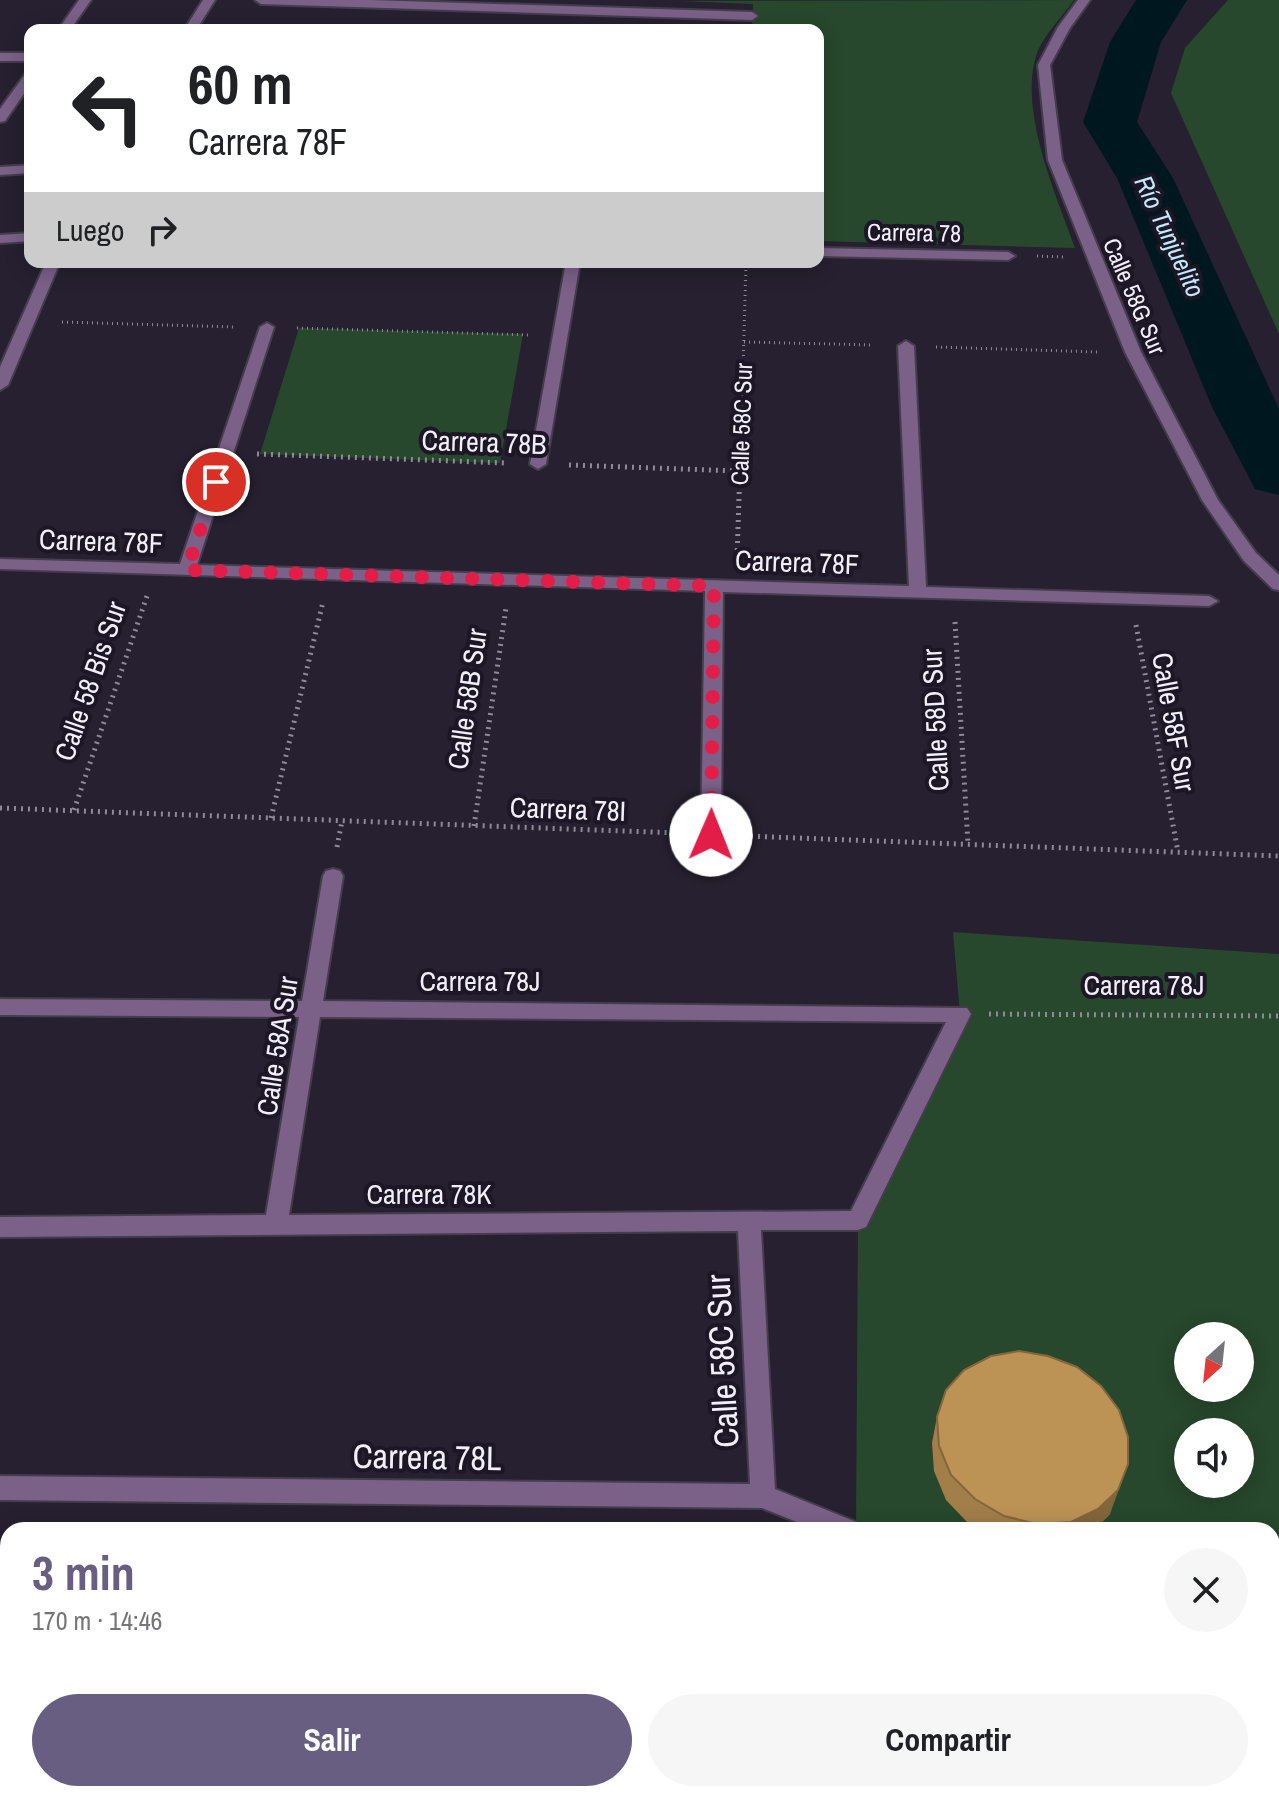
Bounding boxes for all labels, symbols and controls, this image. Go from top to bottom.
text: 60 m [188,46,293,121]
icon: left [56,56,160,160]
text: Carrera 78F [188,118,347,166]
water label: Río Tunjuelito [1127,169,1213,303]
icon: right [140,208,184,252]
text: Luego [56,210,124,250]
street label: Carrera 78 [867,215,961,249]
street label: Calle 58G Sur [1096,233,1174,360]
street label: Calle 58C Sur [723,362,759,486]
street label: Carrera 78B [421,421,547,463]
pin [182,448,250,516]
icon: arrive [194,460,238,504]
street label: Carrera 78F [38,520,164,562]
street label: Carrera 78F [734,541,860,583]
street label: Calle 58 Bis Sur [45,596,135,766]
street label: Calle 58B Sur [438,626,496,772]
street label: Calle 58D Sur [912,647,958,792]
street label: Calle 58F Sur [1143,650,1205,795]
street label: Carrera 78I [509,788,627,830]
position arrow [669,793,753,877]
street label: Carrera 78J [419,962,541,1000]
street label: Carrera 78J [1083,966,1205,1004]
street label: Calle 58A Sur [247,973,307,1118]
street label: Carrera 78K [366,1175,492,1213]
street label: Calle 58C Sur [694,1272,750,1449]
north arrow [1174,1322,1254,1402]
map controls [1174,1322,1254,1498]
button: sound [1174,1418,1254,1498]
street label: Carrera 78L [352,1433,502,1481]
text: 3 min [32,1540,135,1605]
button: close [1164,1548,1248,1632]
text: 170 m · 14:46 [32,1603,162,1638]
button: Salir [32,1694,632,1786]
button: Compartir [648,1694,1248,1786]

